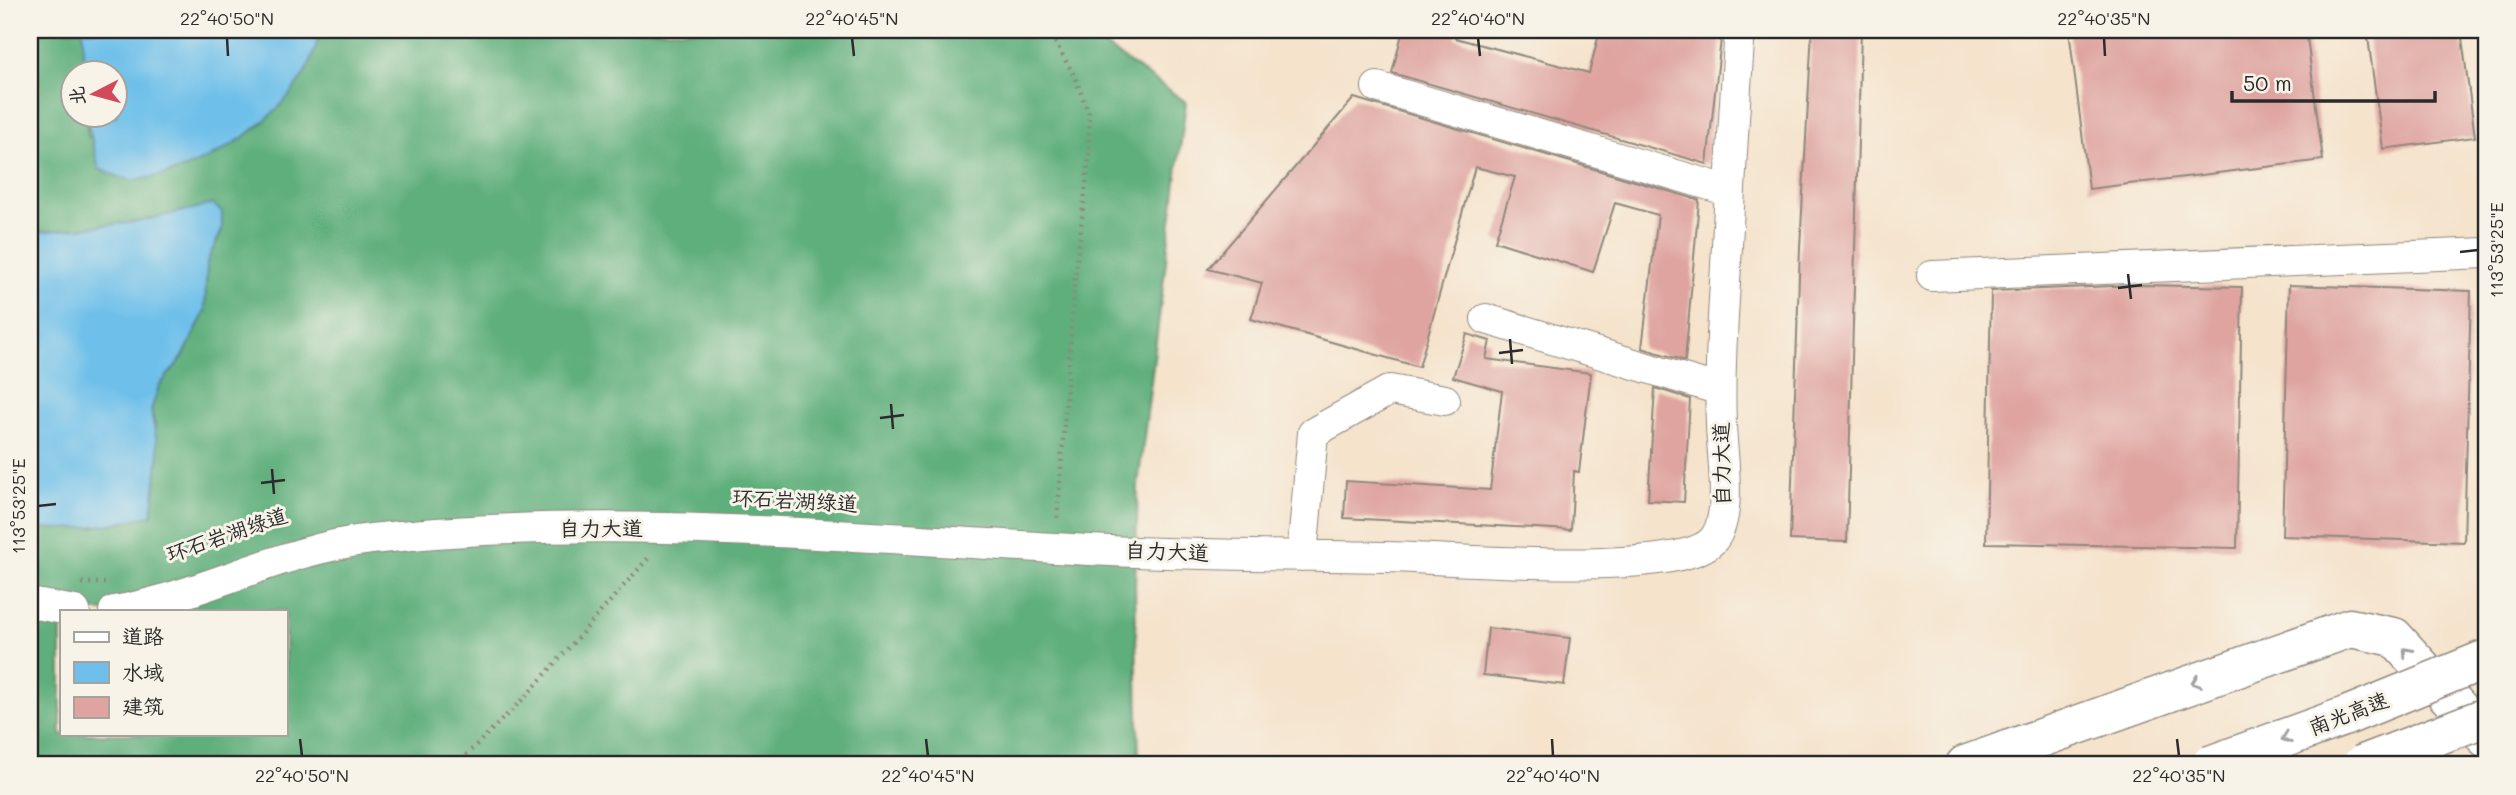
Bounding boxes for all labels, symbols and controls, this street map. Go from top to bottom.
text: 22°40'50"N [180,6,274,30]
text: 22°40'45"N [805,6,899,30]
text: 22°40'40"N [1431,6,1525,30]
text: 22°40'35"N [2057,6,2151,30]
north arrow [60,60,130,130]
scale bar [2232,60,2436,104]
text: 50 m [2243,69,2292,96]
text: 北 [63,85,90,107]
text: 113°53'25"E [2484,202,2508,298]
street label: 自力大道 [1706,422,1735,506]
text: 113°53'25"E [6,458,30,554]
street label: 环石岩湖绿道 [731,483,859,516]
street label: 环石岩湖绿道 [163,500,290,567]
street label: 自力大道 [559,514,643,541]
street label: 自力大道 [1125,536,1209,565]
legend [60,610,287,736]
text: 道路 [122,622,164,649]
one-way arrow [2403,647,2415,660]
text: 水域 [122,658,164,685]
one-way arrow [2191,674,2203,688]
street label: 南光高速 [2304,685,2393,740]
text: 建筑 [122,692,164,719]
one-way arrow [2280,730,2293,744]
text: 22°40'50"N [255,763,349,787]
text: 22°40'45"N [881,763,975,787]
text: 22°40'40"N [1506,763,1600,787]
text: 22°40'35"N [2132,763,2226,787]

